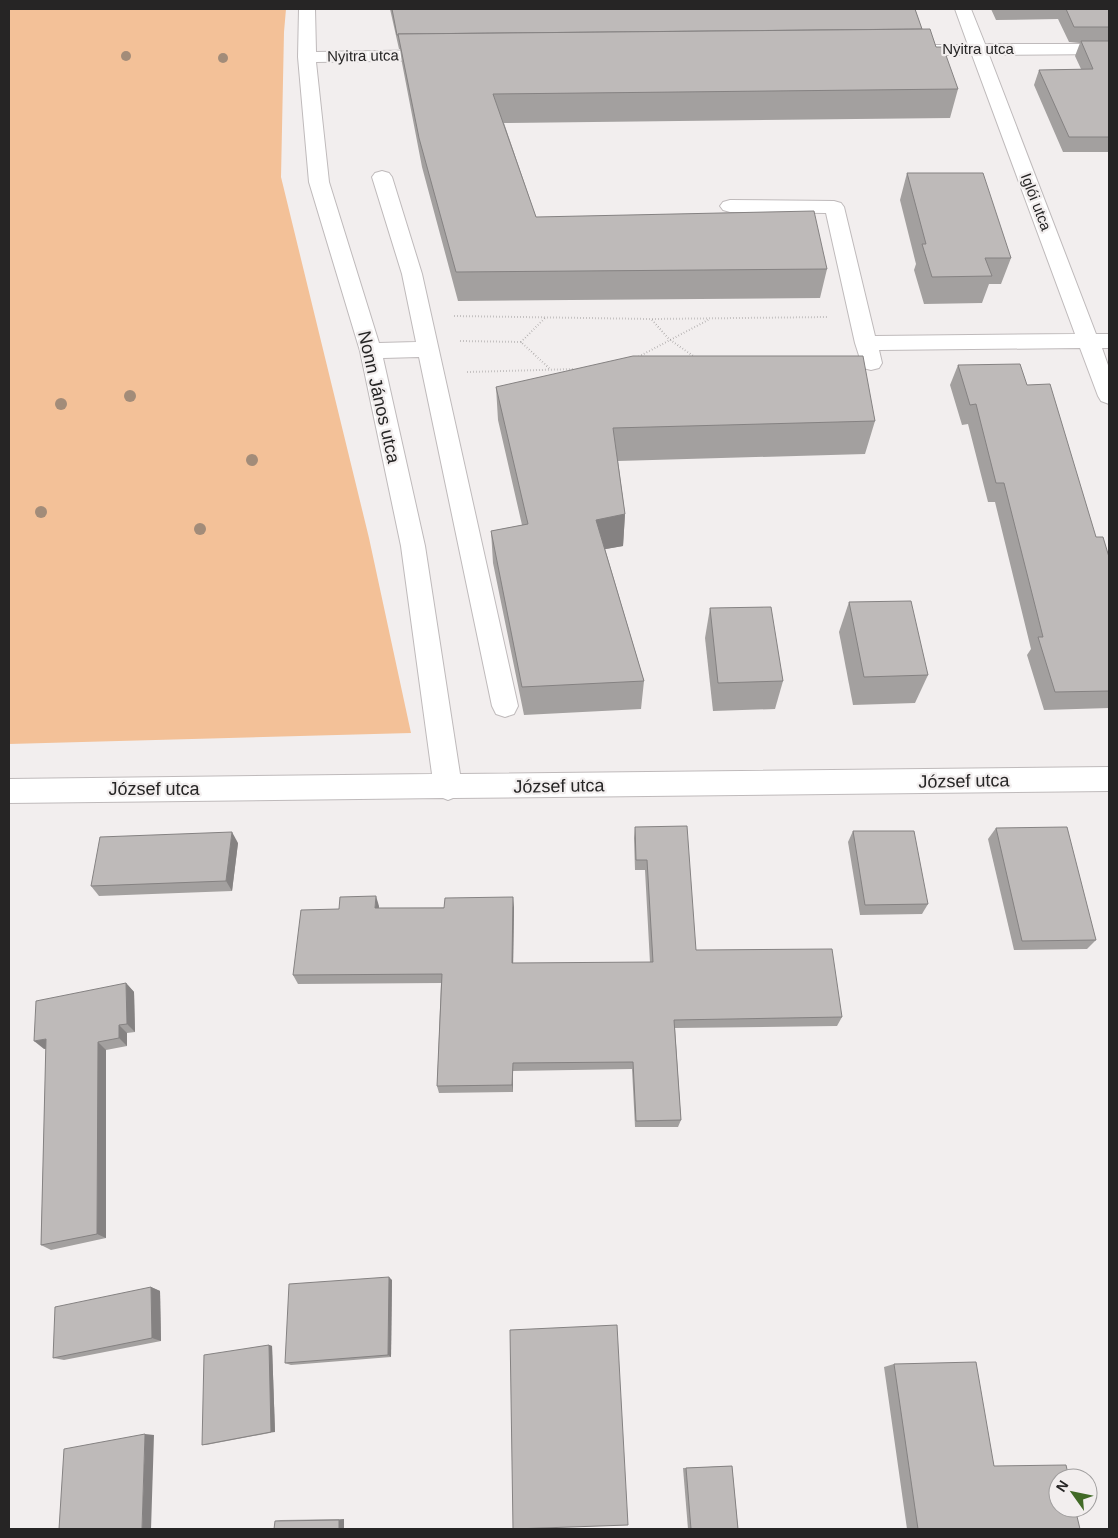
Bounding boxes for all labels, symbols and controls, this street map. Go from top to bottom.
street label: Nyitra utca [942,40,1014,57]
street label: Nyitra utca [327,46,400,65]
street label: Iglói utca [1018,171,1055,234]
street label: Nonn János utca [354,329,404,466]
street label: József utca [918,770,1011,792]
street label: József utca [513,775,606,797]
street label: József utca [108,779,201,799]
north arrow [1048,1468,1098,1518]
text: N [1053,1477,1072,1495]

